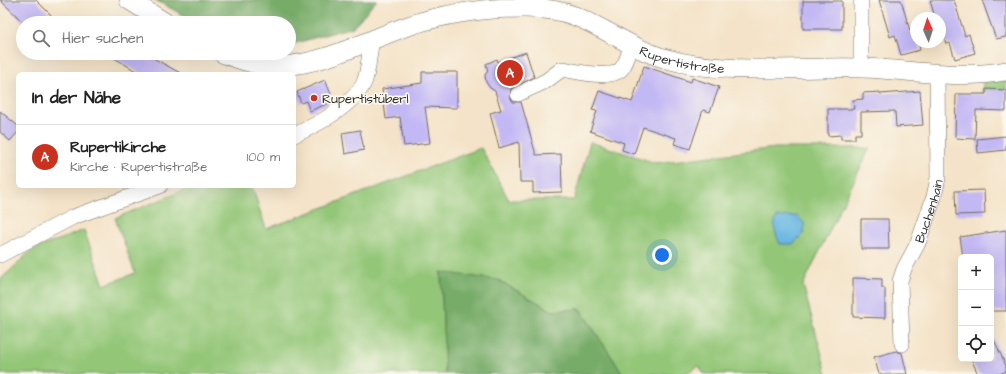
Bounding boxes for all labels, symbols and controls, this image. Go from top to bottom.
north arrow [910,12,946,48]
search box [16,16,296,60]
icon: search [30,27,52,49]
text: Hier suchen [62,28,143,49]
street label: Rupertistraße [637,42,725,78]
pin: A [497,58,523,88]
text: In der Nähe [32,86,121,110]
place label: Rupertistüberl [322,90,408,108]
marker: Rupertistüberl [309,93,319,103]
text: Rupertikirche [70,137,166,158]
text: A [41,148,49,166]
text: 100 m [247,148,280,166]
text: Kirche · Rupertistraße [70,158,207,176]
street label: Buchenhain [911,177,948,245]
your location [652,245,672,265]
map controls [958,254,994,362]
button: + [958,254,994,290]
button: − [958,290,994,326]
button: locate [958,326,994,362]

